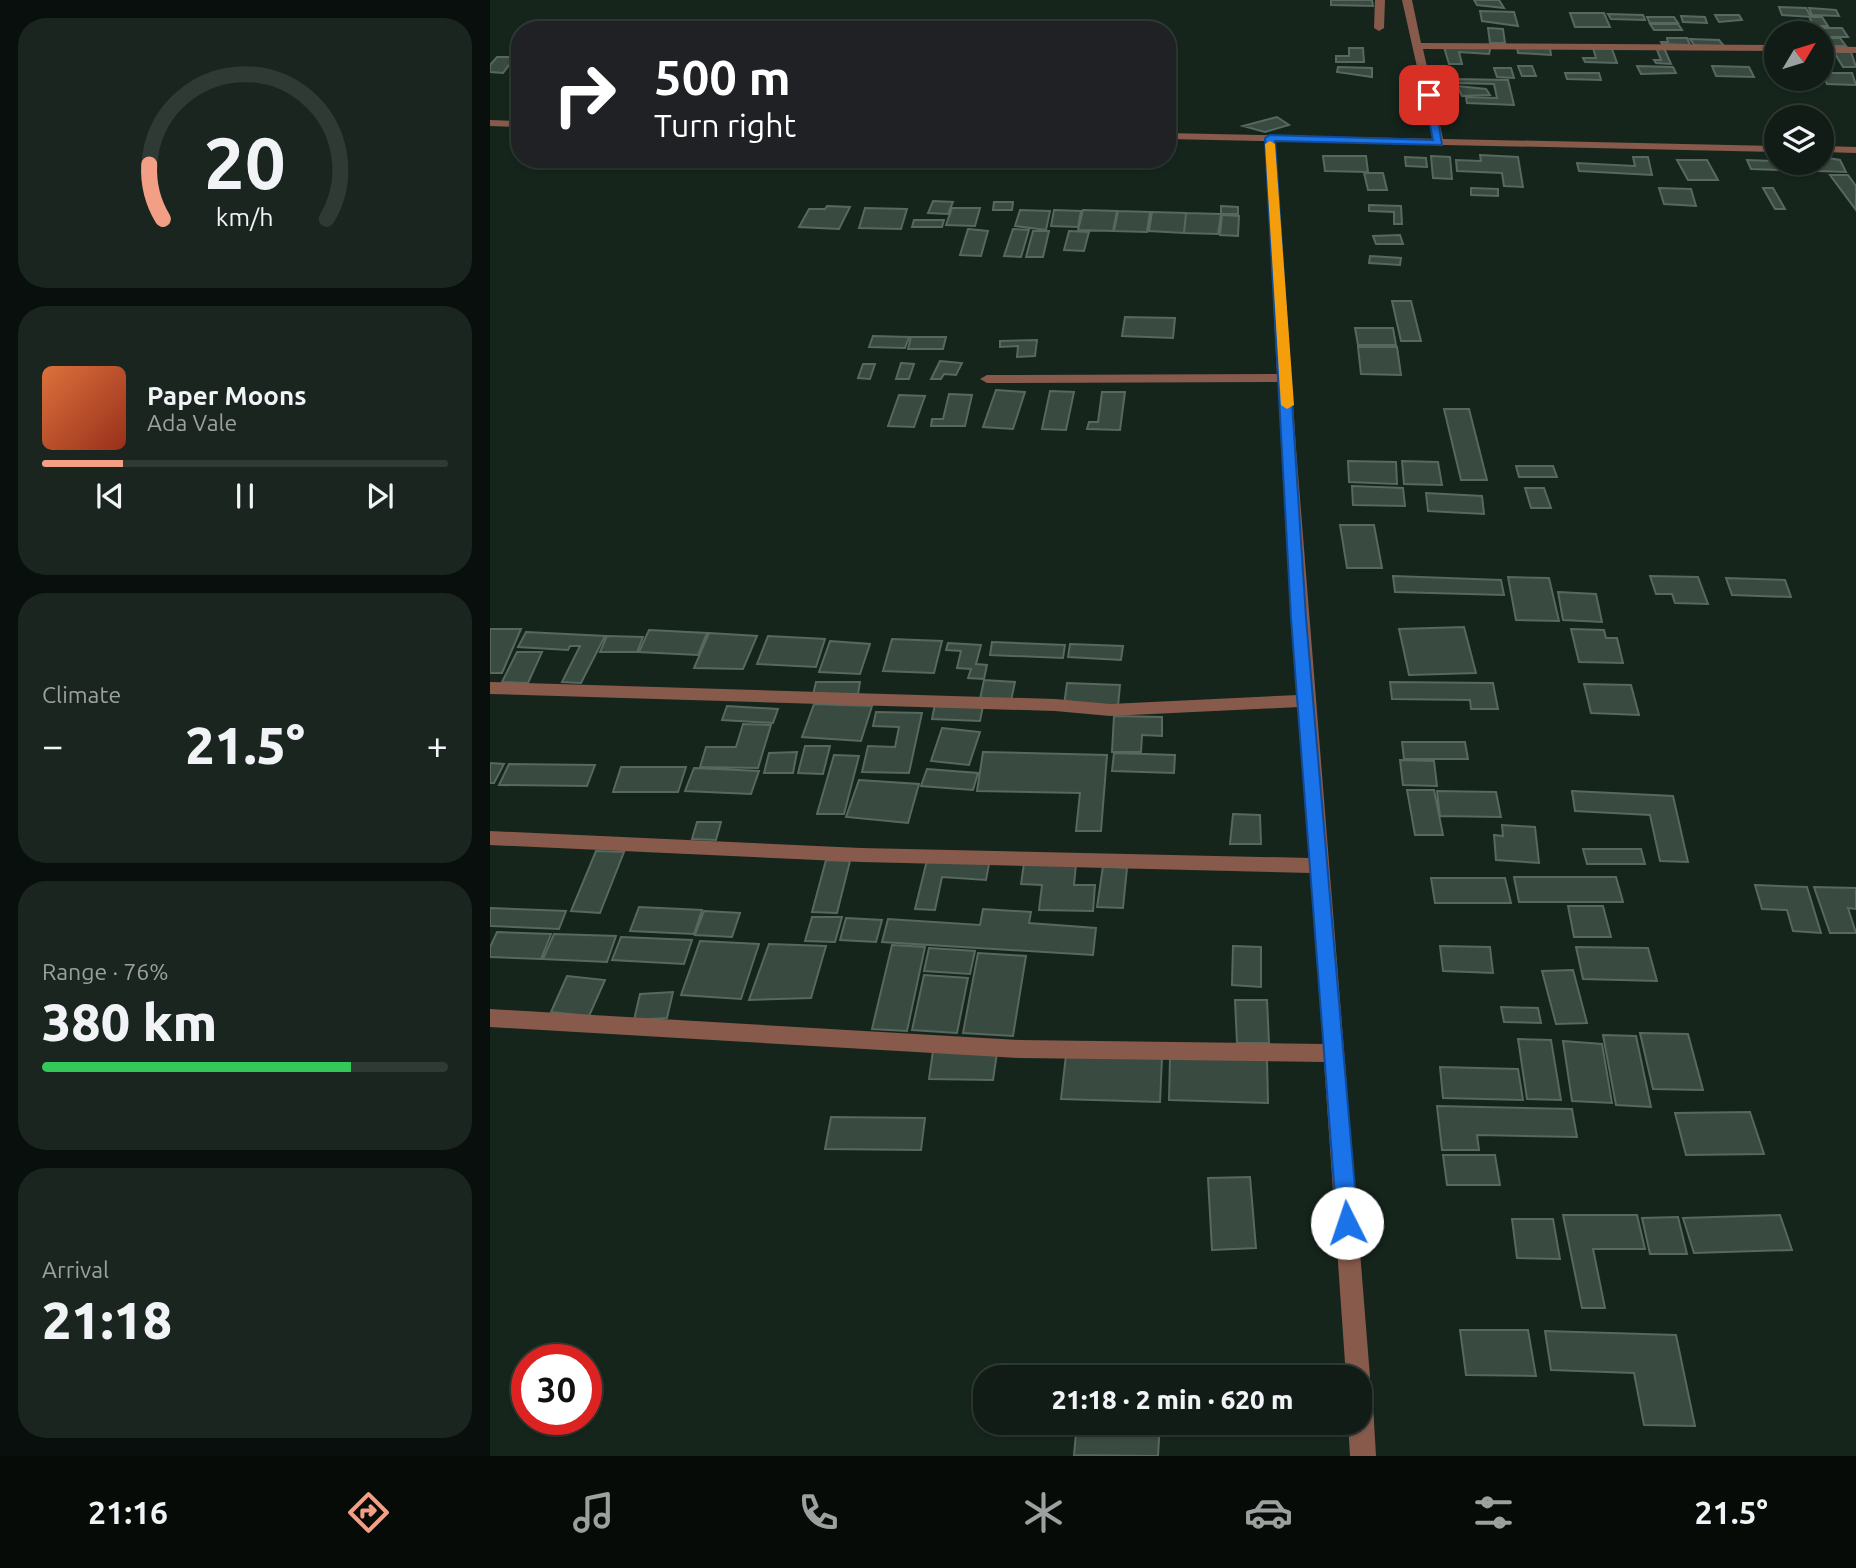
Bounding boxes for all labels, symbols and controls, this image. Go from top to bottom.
north arrow [1764,21,1834,91]
map controls [1764,21,1834,175]
icon: right [539,49,630,140]
text: 500 m [654,49,791,104]
pin [1399,65,1459,125]
icon: arrive [1410,76,1448,114]
button: layers [1764,105,1834,175]
text: Turn right [654,107,796,143]
text: 20 [204,121,286,203]
text: km/h [216,203,274,231]
text: Paper Moons [147,381,306,410]
text: Ada Vale [147,410,237,435]
icon: previous [91,477,129,515]
icon: pause [226,477,264,515]
icon: next [361,477,399,515]
text: Climate [42,682,121,707]
text: 21.5° [185,716,305,774]
text: − [42,724,63,766]
text: + [427,724,448,766]
text: Range · 76% [42,959,169,984]
text: 380 km [42,993,217,1051]
position arrow [1310,1186,1384,1260]
text: Arrival [42,1257,109,1282]
text: 21:18 [42,1291,172,1349]
speed limit sign: 30 [511,1344,602,1435]
text: 21:18 · 2 min · 620 m [1052,1385,1293,1414]
icon: directions [344,1488,393,1537]
icon: music [569,1488,618,1537]
icon: phone [794,1488,843,1537]
icon: climate [1019,1488,1068,1537]
icon: car [1244,1488,1293,1537]
icon: filters [1469,1488,1518,1537]
text: 21:16 [88,1494,168,1530]
text: 21.5° [1695,1494,1768,1530]

